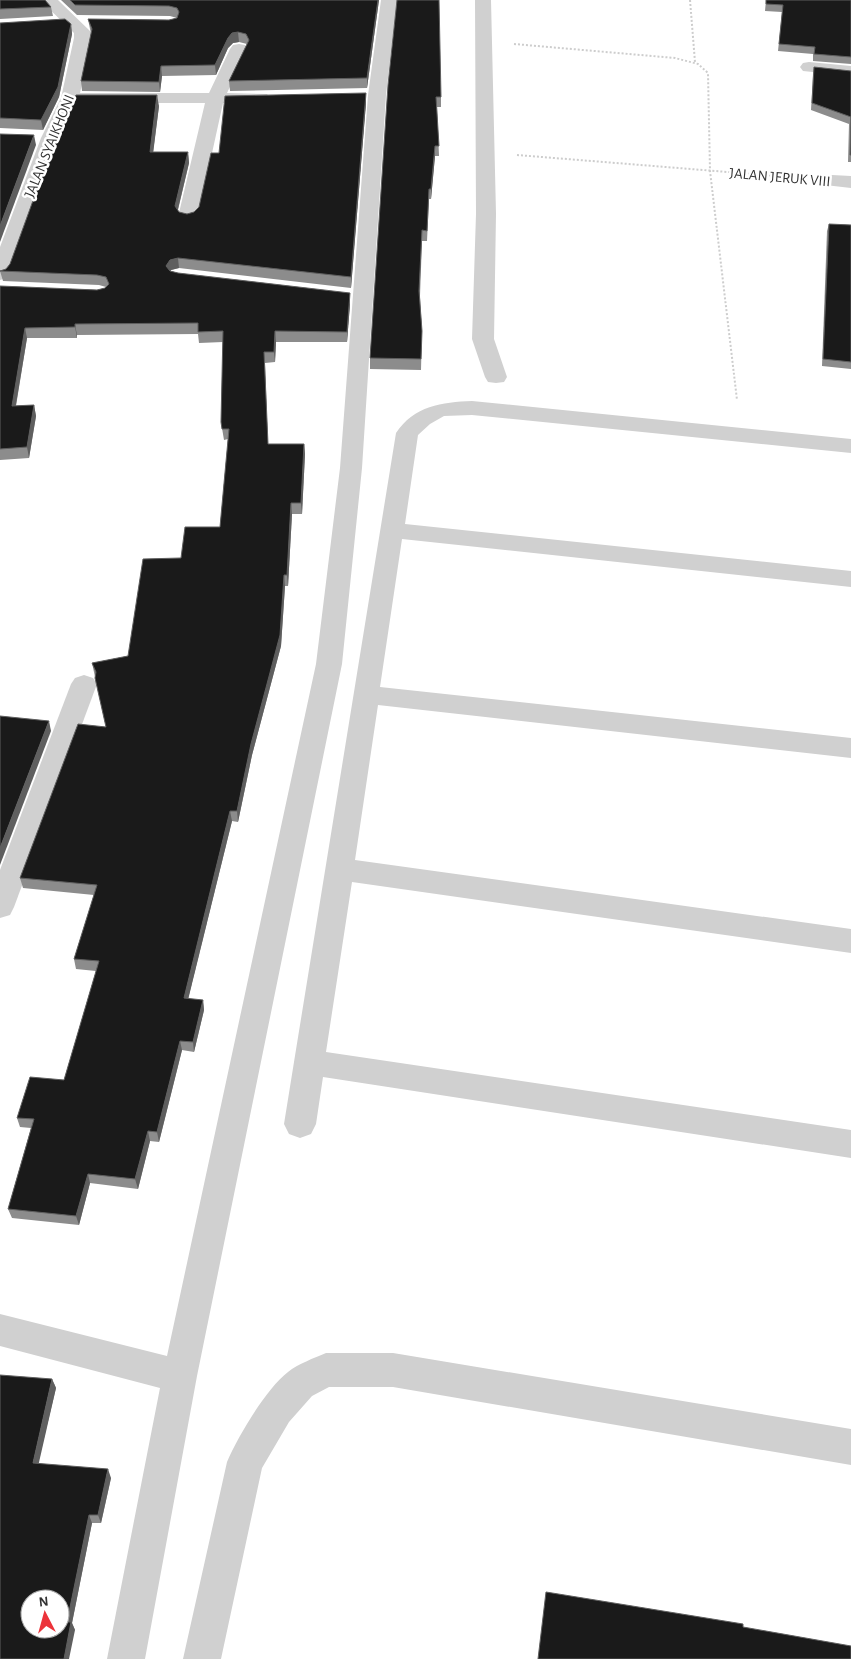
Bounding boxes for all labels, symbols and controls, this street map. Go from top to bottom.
street label: JALAN SYAIKHONI [22,92,77,200]
street label: JALAN JERUK VIII [729,166,831,189]
north arrow [20,1589,70,1639]
text: N [38,1595,49,1610]

